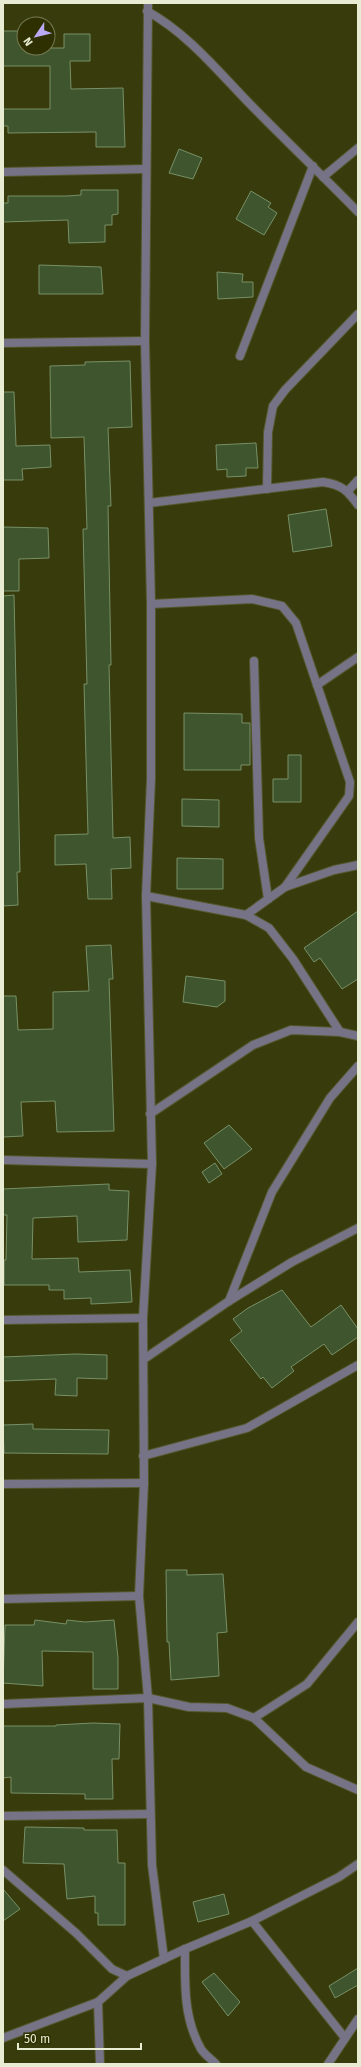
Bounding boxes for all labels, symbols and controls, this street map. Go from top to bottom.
north arrow [16,16,56,56]
text: N [21,35,36,48]
scale bar [18,2025,141,2051]
text: 50 m [24,2032,50,2046]

